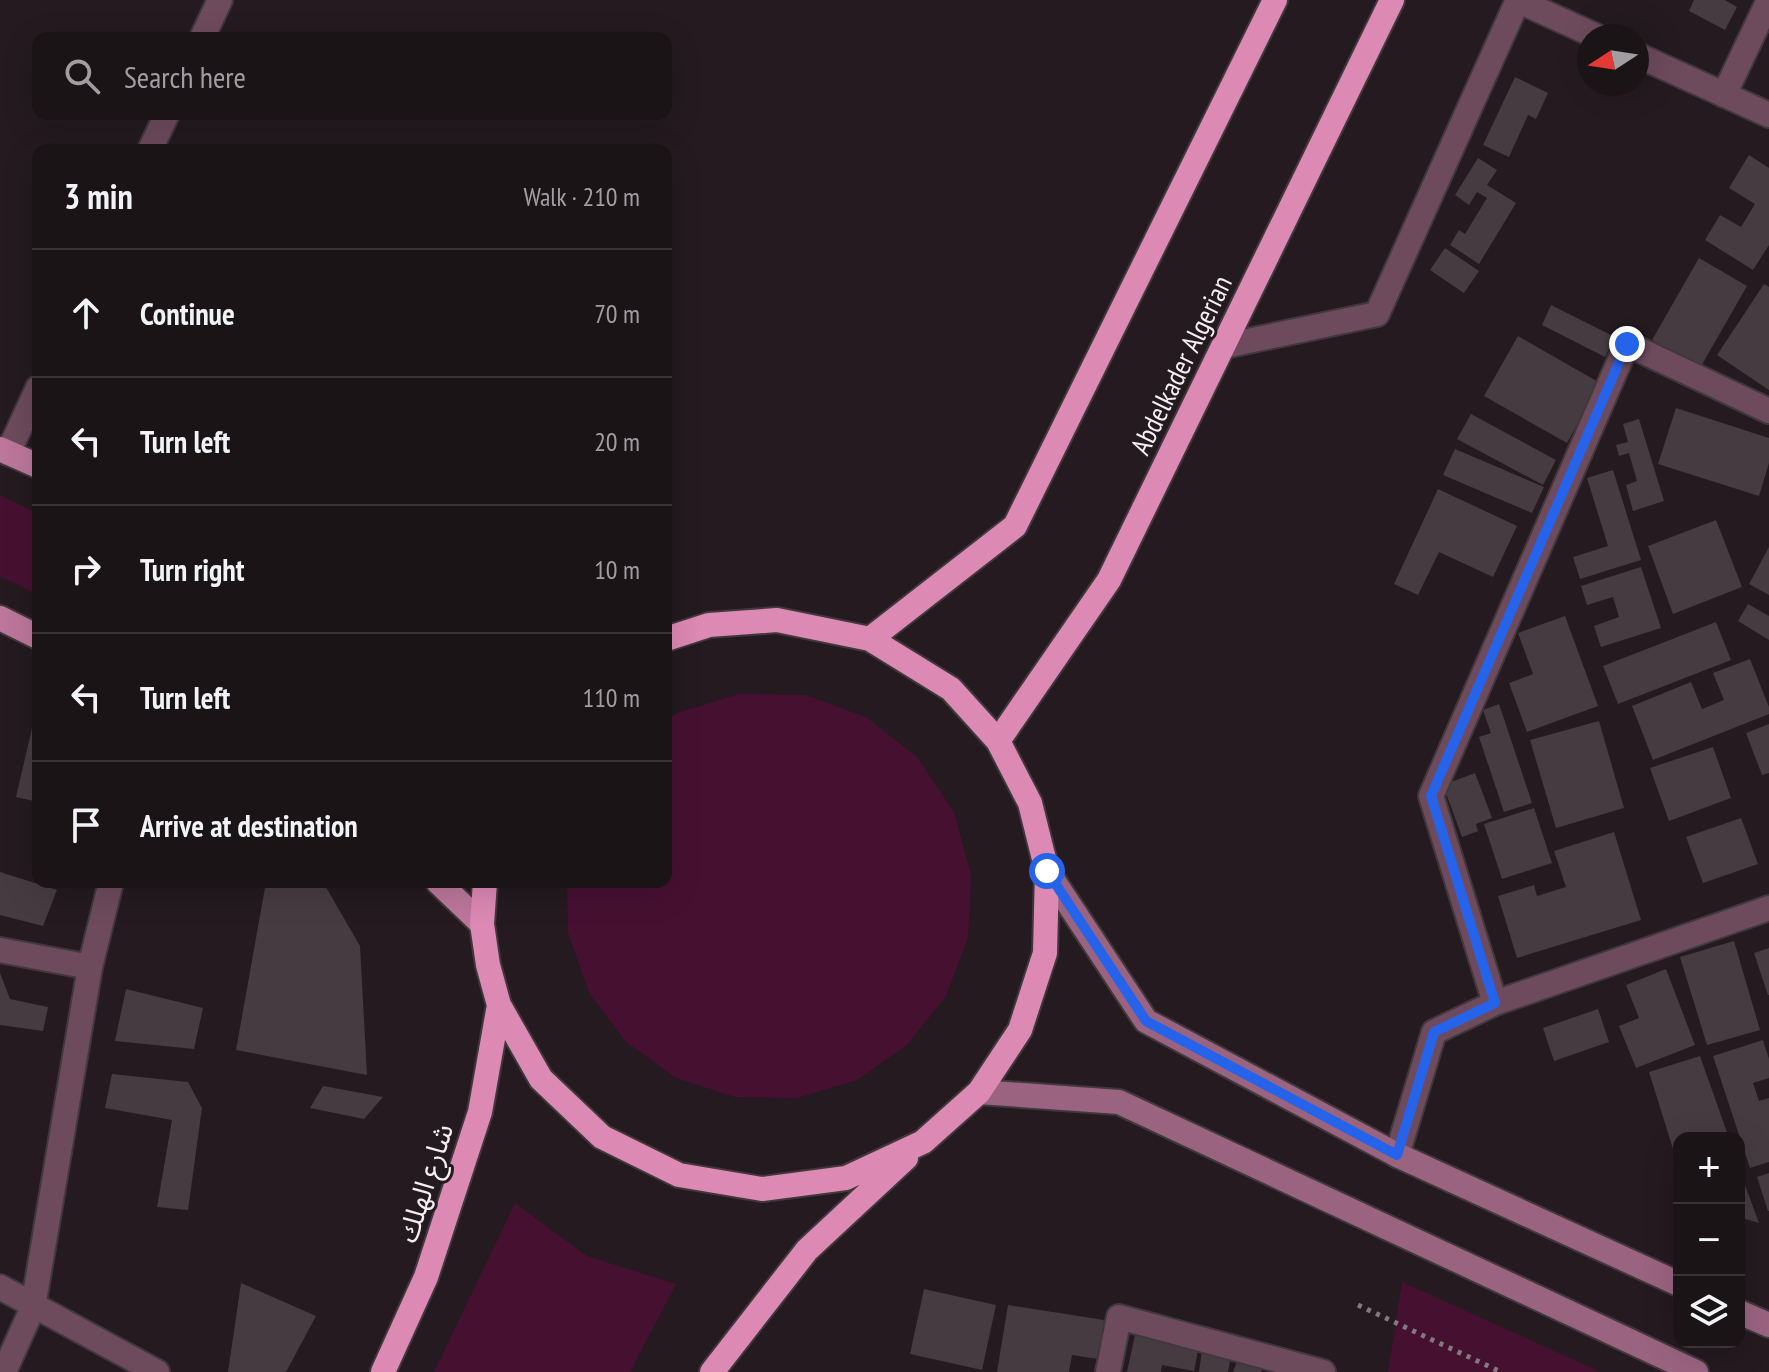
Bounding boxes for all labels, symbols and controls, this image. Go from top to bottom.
north arrow [1577,24,1649,96]
search box [32,32,672,120]
icon: search [60,54,104,98]
text: Search here [124,57,246,96]
text: 3 min [64,174,133,218]
text: Walk · 210 m [523,180,640,213]
street label: Abdelkader Algerian [1121,269,1240,460]
icon: ahead [64,291,108,335]
text: Continue [140,294,235,333]
text: 70 m [594,297,640,330]
route end [1609,326,1645,362]
icon: left [64,419,108,463]
text: Turn left [140,422,230,461]
text: 20 m [594,425,640,458]
icon: right [64,547,108,591]
text: Turn right [140,550,244,589]
text: 10 m [594,553,640,586]
icon: left [64,675,108,719]
text: Turn left [140,678,230,717]
text: 110 m [582,681,640,714]
icon: arrive [64,803,108,847]
text: Arrive at destination [140,806,358,845]
route start [1029,853,1065,889]
street label: شارع الهلك [388,1119,464,1248]
map controls [1673,1132,1745,1348]
button: + [1673,1132,1745,1204]
button: − [1673,1204,1745,1276]
button: layers [1673,1276,1745,1348]

